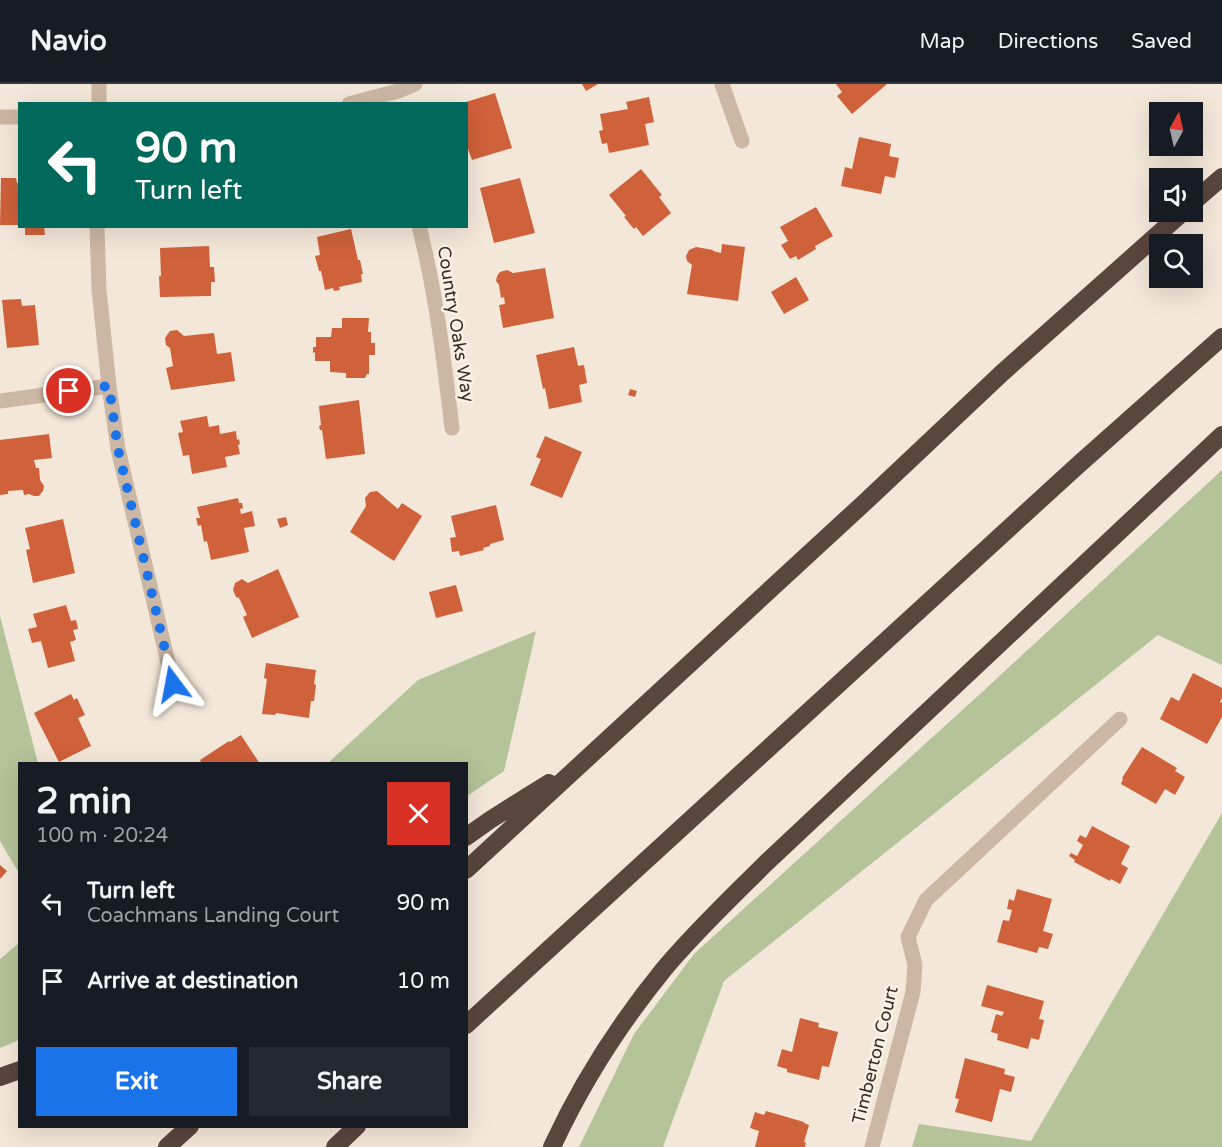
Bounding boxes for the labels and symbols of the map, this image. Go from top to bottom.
north arrow [1149,102,1203,156]
street label: Country Oaks Way [433,244,479,404]
pin [43,365,94,416]
position arrow [141,652,205,716]
street label: Timberton Court [847,984,903,1126]

